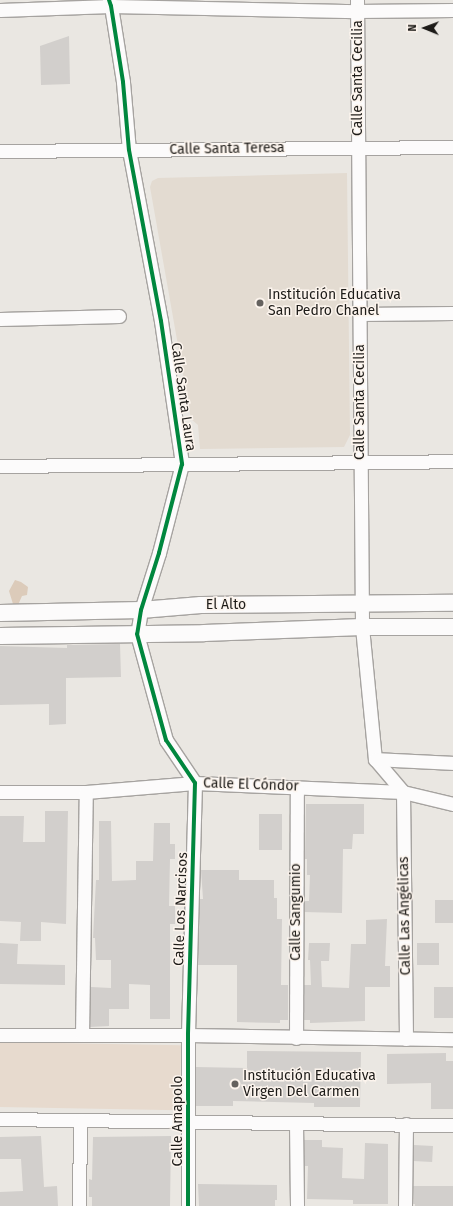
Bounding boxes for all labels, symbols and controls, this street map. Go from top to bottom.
north arrow [405,8,445,48]
street label: Calle Santa Cecilia [350,20,366,136]
text: N [406,24,419,32]
street label: Calle Santa Teresa [169,140,285,158]
place label: Institución Educativa San Pedro Chanel [268,287,401,320]
marker: Institución Educativa San Pedro Chanel [255,298,265,308]
street label: Calle Santa Laura [167,342,199,452]
street label: Calle Santa Cecilia [352,344,368,460]
street label: El Alto [206,597,246,613]
street label: Calle El Cóndor [203,775,299,795]
street label: Calle Los Narcisos [171,852,191,966]
street label: Calle Las Angélicas [396,856,414,976]
street label: Calle Sangumio [288,863,304,961]
place label: Institución Educativa Virgen Del Carmen [243,1068,376,1100]
street label: Calle Amapolo [170,1076,186,1166]
marker: Institución Educativa Virgen Del Carmen [230,1079,240,1089]

